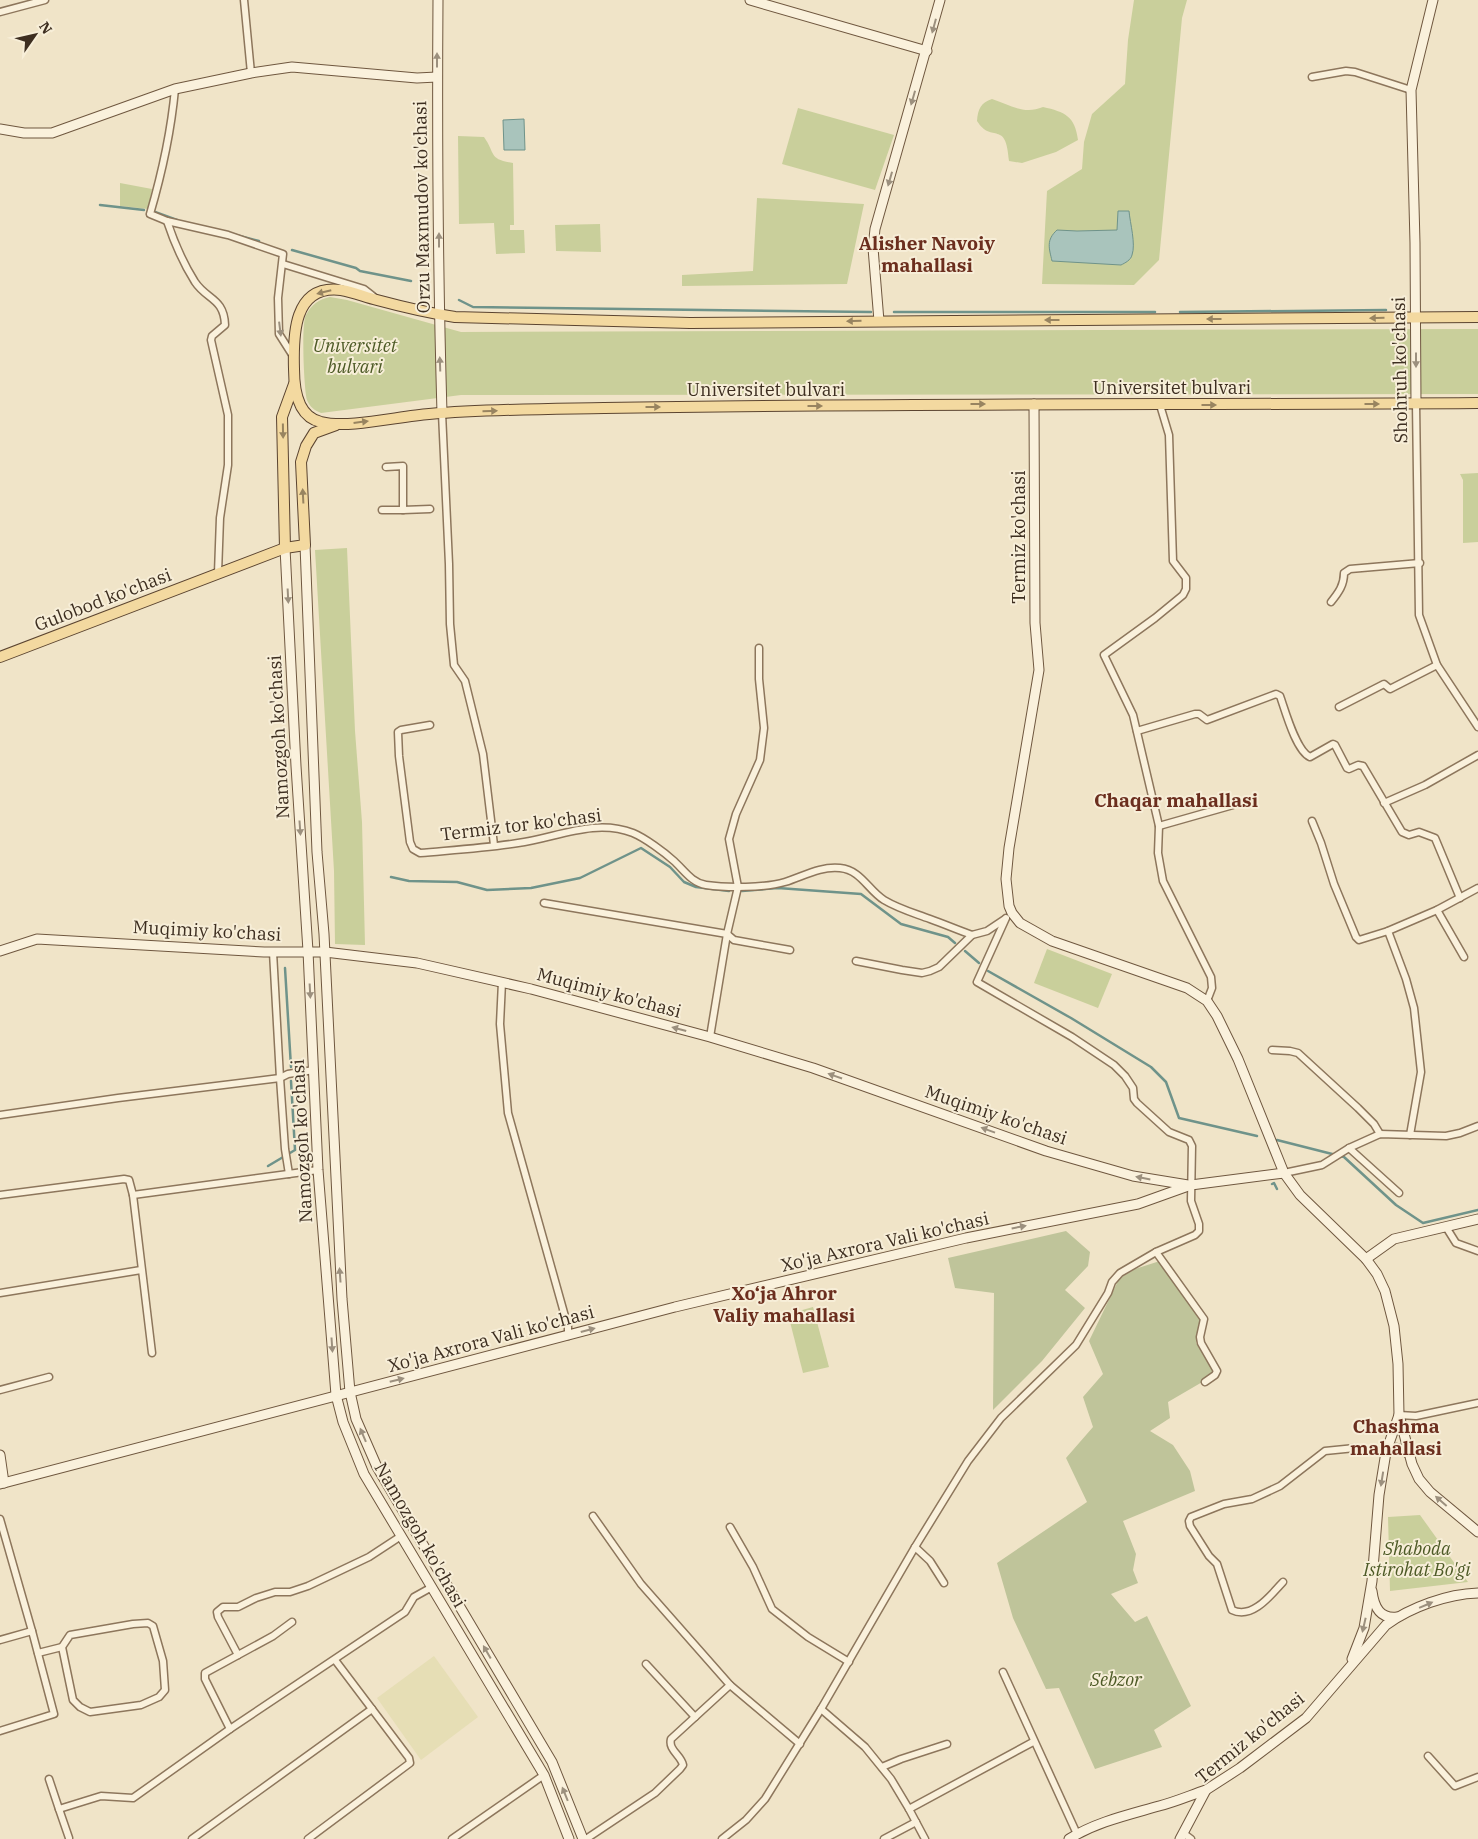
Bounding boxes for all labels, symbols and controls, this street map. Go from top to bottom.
north arrow [10,10,60,60]
text: N [35,18,56,37]
one-way arrow [929,18,937,33]
one-way arrow [433,51,441,67]
one-way arrow [909,91,917,106]
street label: Orzu Maxmudov ko'chasi [408,100,435,314]
one-way arrow [885,171,893,186]
one-way arrow [435,231,443,247]
district label: Alisher Navoiy mahallasi [859,231,995,277]
one-way arrow [316,289,331,297]
street label: Shohruh ko'chasi [1387,296,1412,444]
one-way arrow [1369,314,1385,322]
one-way arrow [1206,315,1222,323]
one-way arrow [1044,316,1060,324]
one-way arrow [846,317,862,325]
one-way arrow [276,322,284,338]
park label: Universitet bulvari [313,334,398,378]
one-way arrow [1412,353,1420,369]
one-way arrow [436,356,444,372]
street label: Universitet bulvari [1093,376,1252,399]
street label: Universitet bulvari [687,378,846,401]
one-way arrow [970,400,986,408]
one-way arrow [1364,400,1380,408]
one-way arrow [1201,401,1217,409]
one-way arrow [808,402,824,410]
one-way arrow [645,403,661,411]
one-way arrow [483,407,499,415]
one-way arrow [354,418,370,426]
one-way arrow [279,423,287,439]
street label: Termiz ko'chasi [1007,470,1030,604]
one-way arrow [298,488,306,504]
street label: Gulobod ko'chasi [31,563,175,636]
one-way arrow [284,589,292,605]
street label: Namozgoh ko'chasi [263,654,294,820]
district label: Chaqar mahallasi [1094,788,1258,812]
street label: Termiz tor ko'chasi [439,803,603,846]
one-way arrow [297,821,305,837]
street label: Muqimiy ko'chasi [132,915,282,946]
street label: Muqimiy ko'chasi [534,962,684,1023]
one-way arrow [306,983,314,999]
one-way arrow [672,1025,687,1033]
street label: Namozgoh ko'chasi [286,1058,317,1224]
one-way arrow [827,1072,842,1079]
street label: Muqimiy ko'chasi [922,1079,1071,1150]
one-way arrow [980,1126,995,1134]
one-way arrow [1135,1174,1151,1182]
street label: Xo'ja Axrora Vali ko'chasi [779,1206,991,1277]
one-way arrow [1011,1223,1027,1231]
one-way arrow [336,1267,344,1283]
district label: Xo‘ja Ahror Valiy mahallasi [713,1281,855,1327]
street label: Xo'ja Axrora Vali ko'chasi [385,1300,597,1377]
one-way arrow [581,1326,596,1334]
one-way arrow [329,1337,337,1353]
one-way arrow [390,1376,405,1384]
district label: Chashma mahallasi [1350,1414,1442,1460]
one-way arrow [358,1428,366,1442]
street label: Namozgoh ko'chasi [369,1458,472,1612]
one-way arrow [1377,1471,1385,1487]
one-way arrow [1435,1495,1447,1507]
park label: Shaboda Istirohat Bo'gi [1362,1537,1471,1581]
one-way arrow [1419,1601,1434,1609]
one-way arrow [1360,1618,1368,1633]
one-way arrow [482,1645,491,1658]
park label: Sebzor [1089,1668,1143,1691]
street label: Termiz ko'chasi [1191,1686,1309,1789]
one-way arrow [560,1787,568,1801]

